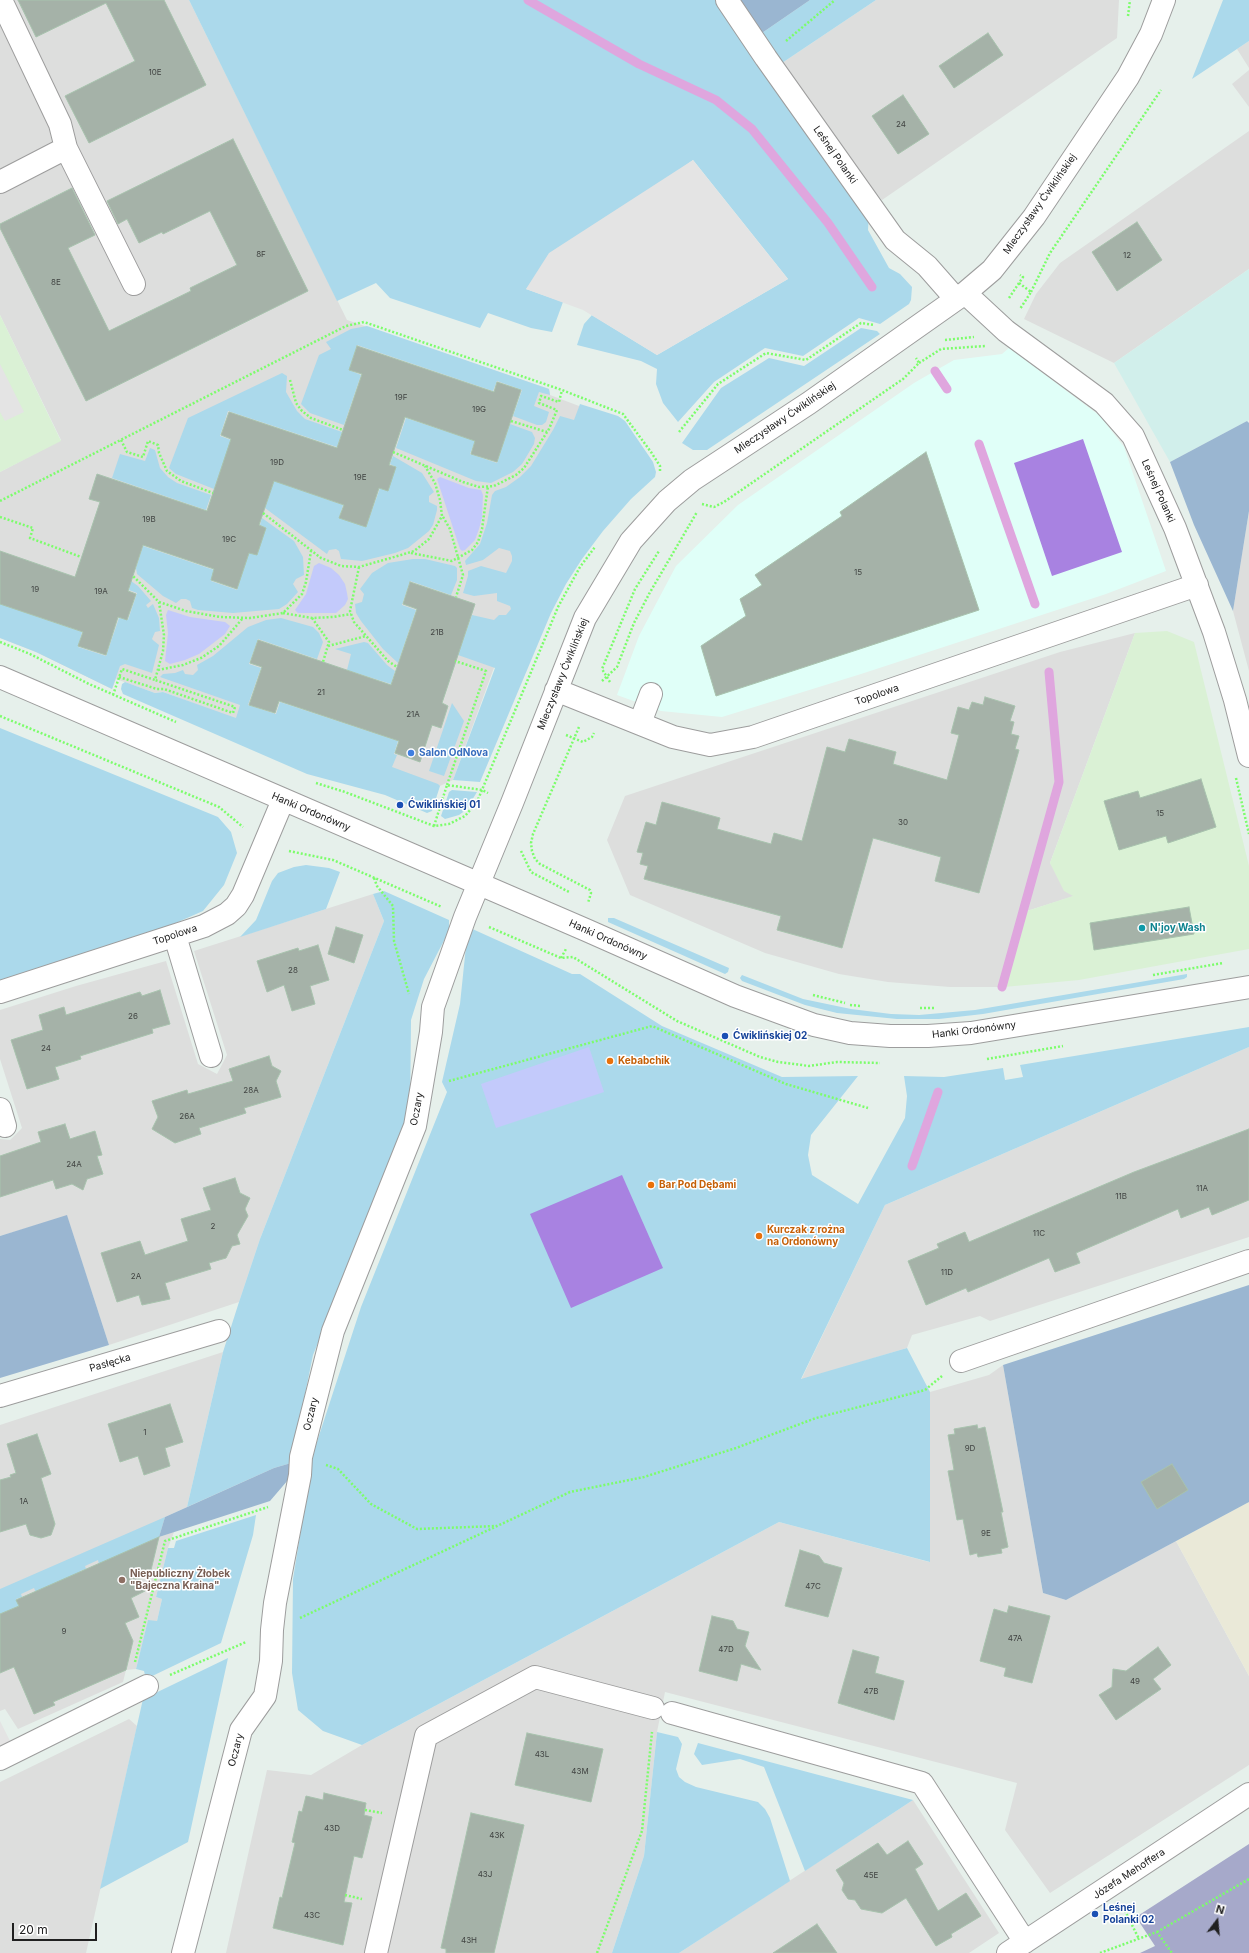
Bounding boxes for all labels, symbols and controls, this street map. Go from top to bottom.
house number: 10E [148,68,162,78]
house number: 24 [896,120,906,130]
street label: Leśnej Polanki [811,124,859,186]
street label: Mieczysławy Ćwiklińskiej [1001,152,1079,256]
house number: 8F [256,250,266,260]
house number: 12 [1123,251,1131,261]
house number: 8E [51,278,61,288]
street label: Mieczysławy Ćwiklińskiej [732,380,838,456]
house number: 19F [395,393,407,403]
house number: 19G [472,405,486,415]
house number: 19D [270,458,284,468]
street label: Leśnej Polanki [1139,458,1177,524]
house number: 19E [353,473,367,483]
house number: 19B [142,515,156,525]
house number: 19C [222,535,236,545]
house number: 15 [854,568,862,578]
house number: 19 [31,585,39,595]
house number: 19A [94,587,108,597]
street label: Mieczysławy Ćwiklińskiej [535,616,591,732]
house number: 21B [430,628,444,638]
street label: Topolowa [853,682,901,708]
house number: 21 [317,688,325,698]
house number: 21A [406,710,420,720]
place label: Salon OdNova [419,747,488,759]
marker: Salon OdNova [406,748,416,758]
street label: Hanki Ordonówny [270,790,352,834]
place label: Ćwiklińskiej 01 [408,799,480,811]
marker: Ćwiklińskiej 01 [395,800,405,810]
house number: 15 [1156,809,1164,819]
house number: 30 [898,818,908,828]
street label: Hanki Ordonówny [567,917,649,963]
street label: Topolowa [151,922,199,948]
place label: N'joy Wash [1150,922,1205,934]
marker: N'joy Wash [1137,923,1147,933]
house number: 28 [288,966,298,976]
house number: 26 [128,1012,138,1022]
street label: Hanki Ordonówny [931,1019,1017,1041]
place label: Ćwiklińskiej 02 [733,1030,807,1042]
marker: Ćwiklińskiej 02 [720,1031,730,1041]
house number: 24 [41,1044,51,1054]
place label: Kebabchik [618,1055,670,1067]
marker: Kebabchik [605,1056,615,1066]
house number: 28A [243,1086,259,1096]
street label: Oczary [408,1091,426,1127]
house number: 26A [179,1112,195,1122]
house number: 24A [66,1160,82,1170]
place label: Bar Pod Dębami [659,1179,736,1191]
marker: Bar Pod Dębami [646,1180,656,1190]
house number: 11A [1196,1184,1208,1194]
house number: 11B [1115,1192,1127,1202]
house number: 2 [211,1222,215,1232]
place label: Kurczak z rożna na Ordonówny [767,1224,845,1248]
house number: 11C [1033,1229,1045,1239]
marker: Kurczak z rożna na Ordonówny [754,1231,764,1241]
house number: 11D [941,1268,953,1278]
house number: 2A [131,1272,141,1282]
street label: Pasłęcka [88,1351,132,1375]
street label: Oczary [301,1396,321,1432]
house number: 1 [143,1428,147,1438]
house number: 9D [965,1444,975,1454]
house number: 1A [20,1497,28,1507]
house number: 9E [981,1529,991,1539]
place label: Niepubliczny Żłobek "Bajeczna Kraina" [130,1568,230,1592]
marker: Niepubliczny Żłobek "Bajeczna Kraina" [117,1575,127,1585]
house number: 47C [805,1582,821,1592]
house number: 9 [62,1627,66,1637]
house number: 47A [1008,1634,1022,1644]
house number: 47D [718,1645,734,1655]
house number: 49 [1130,1677,1140,1687]
house number: 47B [864,1687,878,1697]
street label: Oczary [226,1732,246,1768]
house number: 43L [535,1750,549,1760]
house number: 43M [571,1767,589,1777]
house number: 43D [324,1824,340,1834]
house number: 43K [489,1831,505,1841]
street label: Józefa Mehoffera [1091,1846,1167,1902]
house number: 43J [478,1870,492,1880]
house number: 45E [864,1871,878,1881]
north arrow [1197,1901,1237,1941]
place label: Leśnej Polanki 02 [1103,1902,1154,1926]
text: N [1214,1902,1226,1917]
marker: Leśnej Polanki 02 [1090,1909,1100,1919]
house number: 43C [304,1911,320,1921]
scale bar [14,1915,99,1941]
text: 20 m [19,1922,48,1937]
house number: 43H [461,1936,477,1946]

